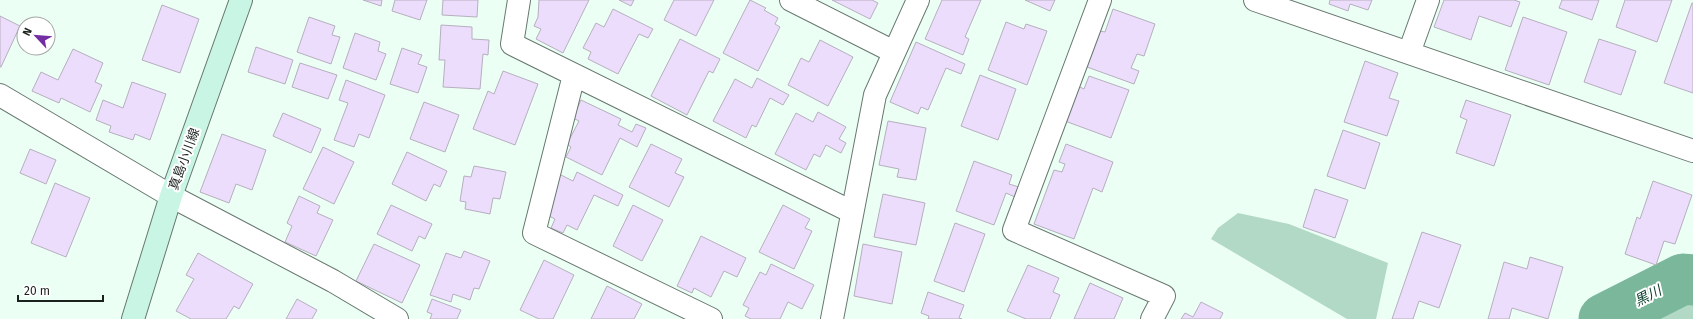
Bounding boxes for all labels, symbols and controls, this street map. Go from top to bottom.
north arrow [16,16,56,56]
text: N [20,26,35,38]
street label: 真島小川線 [166,126,202,192]
scale bar [18,277,103,303]
water label: 黒川 [1632,281,1666,310]
text: 20 m [24,284,50,298]

